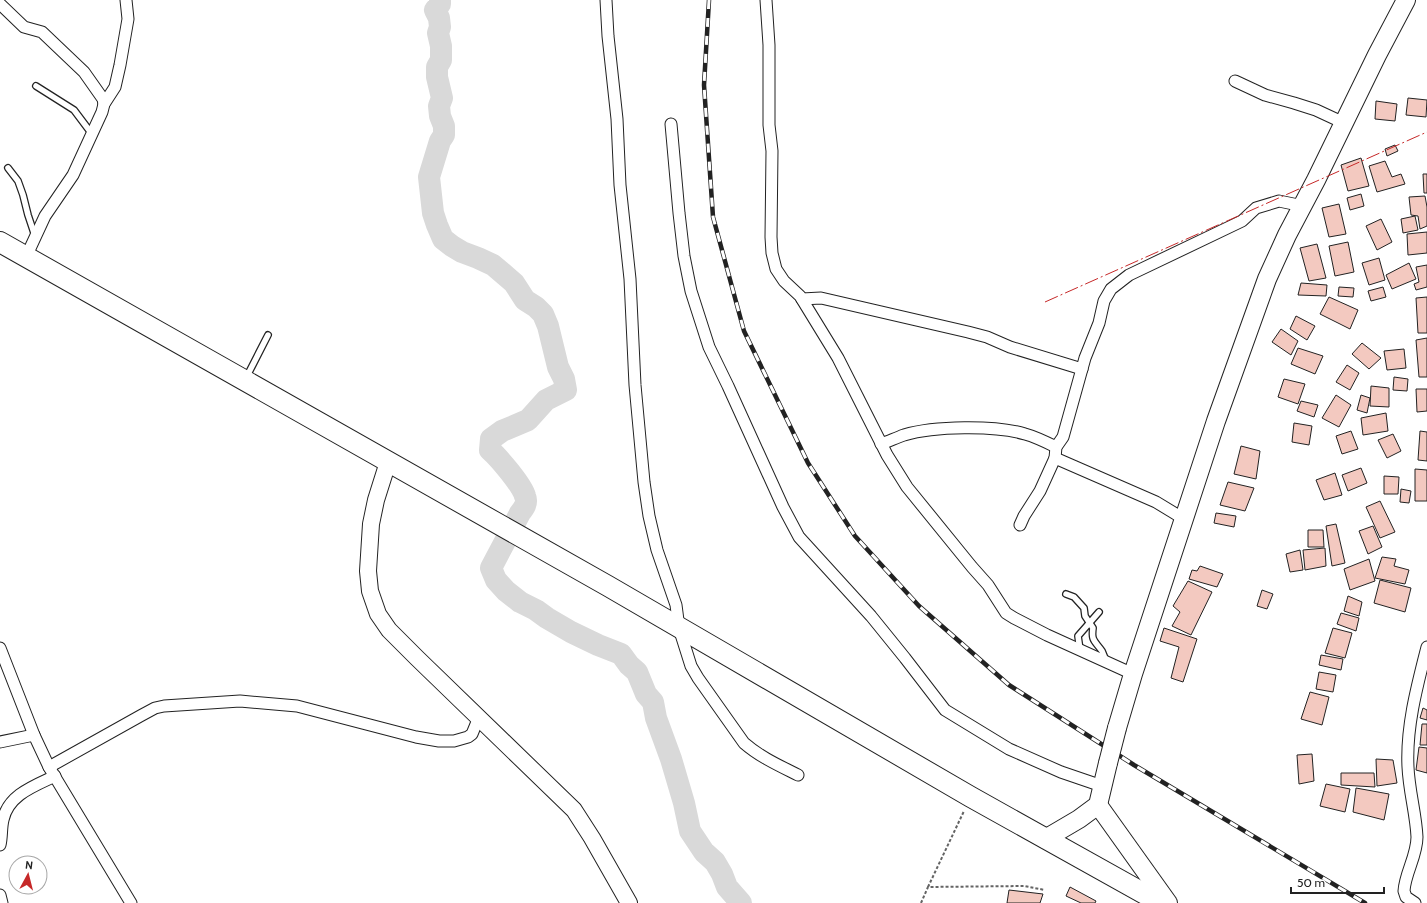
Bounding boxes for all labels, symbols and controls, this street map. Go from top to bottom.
north arrow [8,855,48,895]
text: N [25,858,34,872]
scale bar [1291,869,1384,895]
text: 50 m [1297,875,1325,890]

